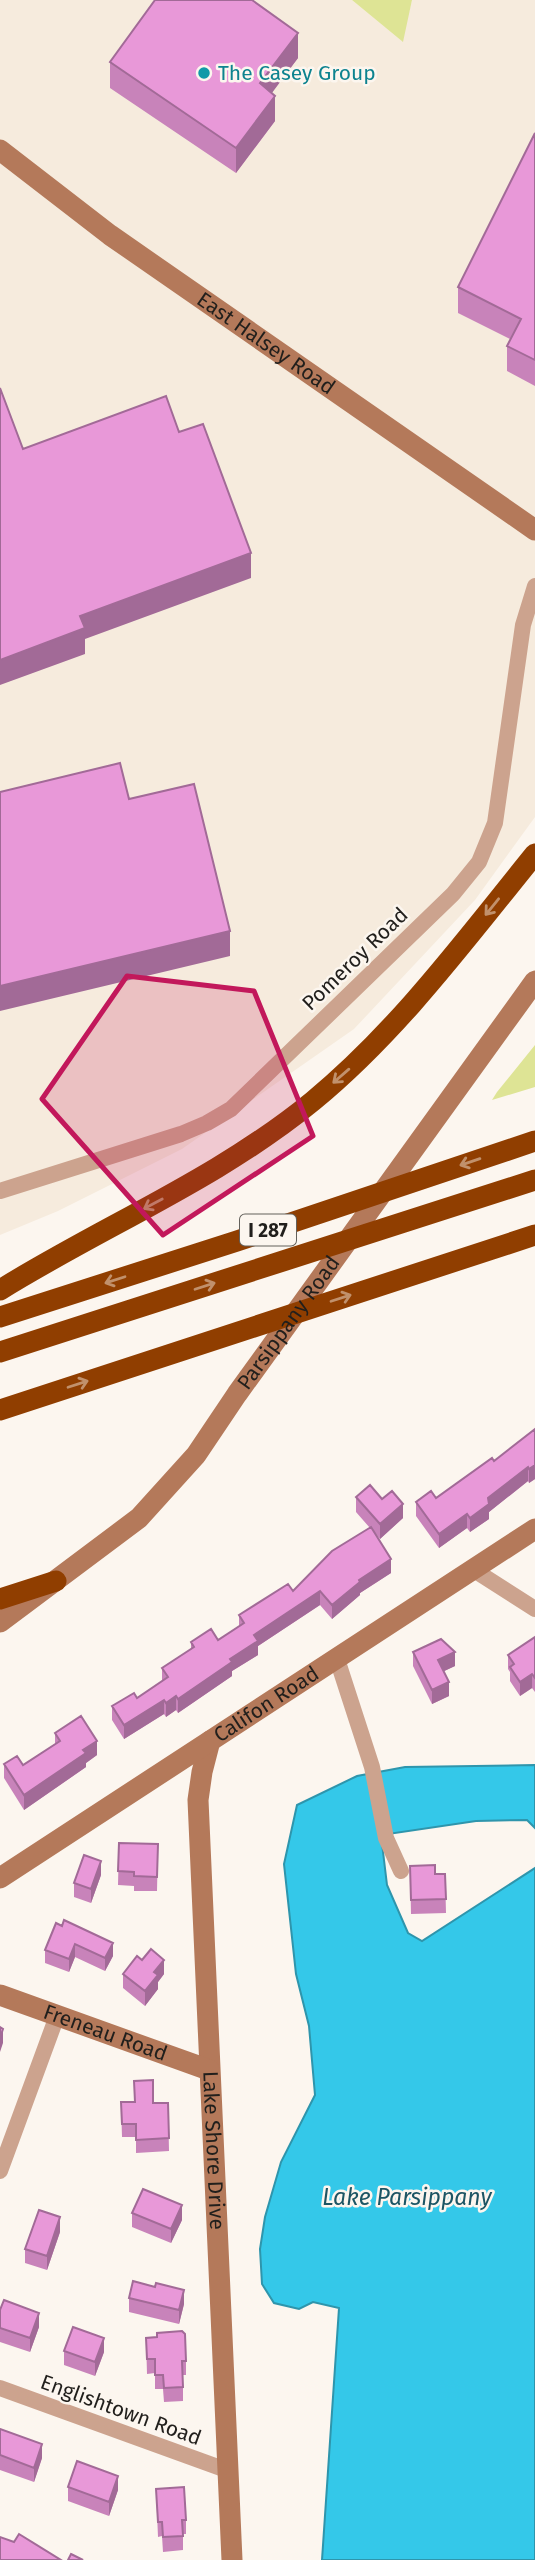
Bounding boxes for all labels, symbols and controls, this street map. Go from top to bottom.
place label: The Casey Group [218,60,376,86]
marker: The Casey Group [196,65,212,81]
street label: East Halsey Road [192,286,340,400]
one-way arrow [484,897,500,915]
street label: Pomeroy Road [297,902,413,1016]
one-way arrow [333,1068,350,1085]
one-way arrow [460,1157,482,1169]
one-way arrow [143,1197,164,1211]
road number: I 287 [240,1214,296,1246]
street label: Parsippany Road [231,1251,345,1395]
one-way arrow [104,1275,126,1287]
one-way arrow [194,1279,216,1292]
one-way arrow [329,1291,351,1303]
one-way arrow [66,1377,88,1389]
street label: Califon Road [209,1661,324,1748]
street label: Freneau Road [40,1999,171,2067]
street label: Lake Shore Drive [197,2070,230,2230]
water label: Lake Parsippany [322,2183,492,2211]
street label: Englishtown Road [37,2369,205,2451]

